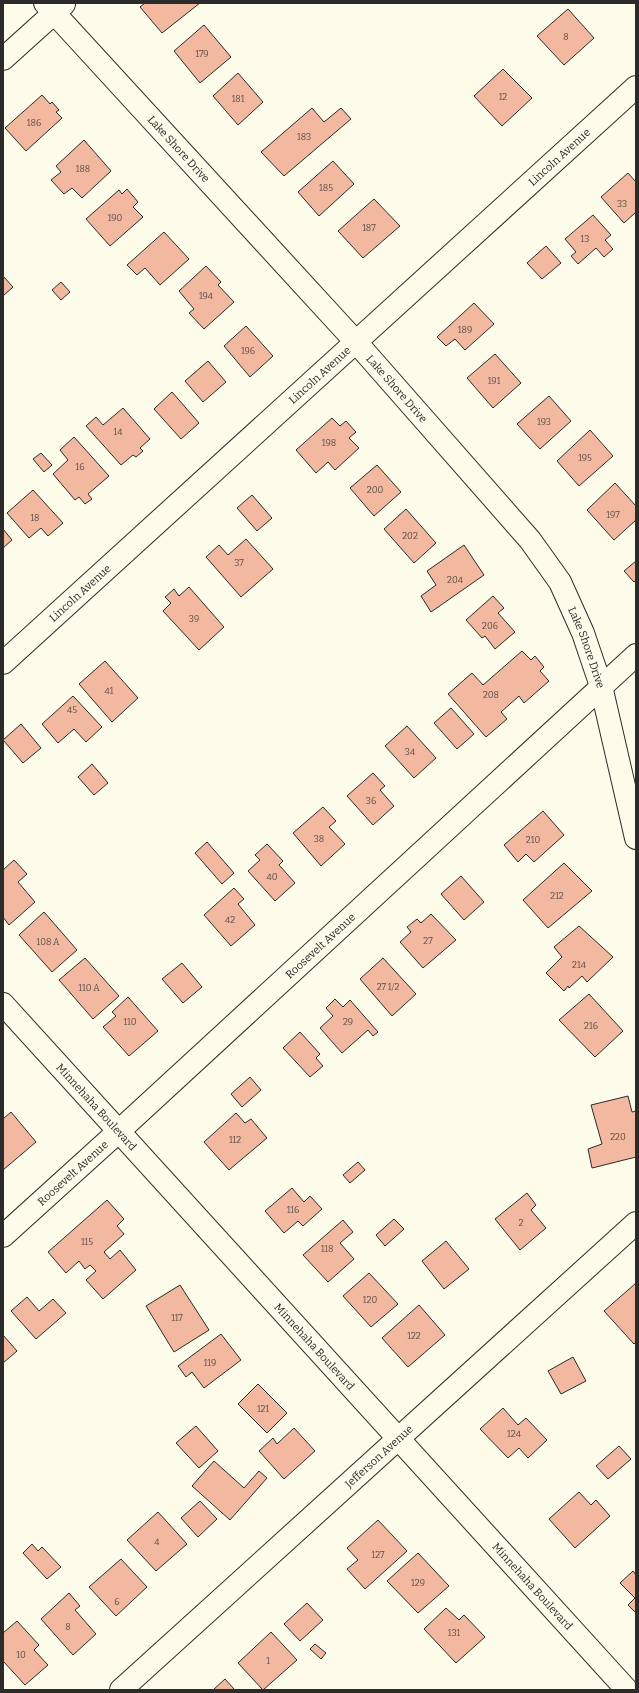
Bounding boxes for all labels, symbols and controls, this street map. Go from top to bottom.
house number: 8 [563,32,569,42]
house number: 179 [195,49,209,59]
house number: 12 [499,92,507,102]
house number: 181 [232,94,245,104]
street label: Lake Shore Drive [145,113,213,185]
house number: 186 [27,118,41,128]
street label: Lincoln Avenue [526,125,593,188]
house number: 183 [297,132,311,142]
house number: 188 [76,164,90,174]
house number: 185 [319,183,333,193]
house number: 33 [617,199,627,209]
house number: 190 [108,213,123,223]
house number: 187 [362,223,376,233]
house number: 13 [581,234,589,244]
house number: 194 [199,291,214,301]
house number: 189 [458,325,472,335]
street label: Lincoln Avenue [286,344,353,406]
house number: 196 [241,346,255,356]
street label: Lake Shore Drive [364,352,430,425]
house number: 191 [488,376,501,386]
house number: 193 [537,417,551,427]
house number: 14 [114,427,123,437]
house number: 198 [322,438,336,448]
house number: 195 [578,453,592,463]
house number: 16 [76,462,84,472]
house number: 200 [367,485,383,495]
house number: 197 [606,510,620,520]
house number: 18 [30,513,40,523]
house number: 202 [402,531,418,541]
house number: 37 [234,558,244,568]
street label: Lincoln Avenue [46,562,114,624]
house number: 204 [447,575,464,585]
street label: Lake Shore Drive [566,605,608,690]
house number: 39 [189,614,199,624]
house number: 206 [482,621,498,631]
house number: 41 [105,686,114,696]
house number: 208 [483,690,499,700]
house number: 45 [67,705,77,715]
house number: 34 [405,747,416,757]
house number: 36 [366,796,376,806]
house number: 38 [314,834,324,844]
house number: 210 [526,835,540,845]
house number: 40 [266,872,278,882]
house number: 212 [550,891,564,901]
street label: Roosevelt Avenue [283,910,358,981]
house number: 42 [225,915,235,925]
house number: 27 [423,936,433,946]
house number: 108 A [36,937,60,947]
house number: 214 [572,960,587,970]
house number: 27 1/2 [377,982,399,992]
house number: 110 A [78,983,100,993]
house number: 110 [123,1017,137,1027]
house number: 29 [343,1017,353,1027]
house number: 216 [584,1021,598,1031]
street label: Minnehaha Boulevard [54,1061,140,1153]
house number: 220 [610,1132,626,1142]
house number: 112 [229,1135,241,1145]
street label: Roosevelt Avenue [35,1138,111,1208]
house number: 116 [287,1205,299,1215]
house number: 2 [519,1218,524,1228]
house number: 115 [81,1237,93,1247]
house number: 118 [321,1244,333,1254]
house number: 120 [363,1295,377,1305]
street label: Minnehaha Boulevard [272,1300,358,1393]
house number: 117 [171,1313,183,1323]
house number: 122 [407,1331,421,1341]
house number: 119 [204,1358,216,1368]
house number: 121 [257,1404,269,1414]
street label: Jefferson Avenue [341,1422,415,1491]
house number: 124 [507,1429,522,1439]
house number: 4 [154,1537,160,1547]
street label: Minnehaha Boulevard [490,1540,576,1633]
house number: 127 [372,1550,385,1560]
house number: 129 [411,1578,425,1588]
house number: 6 [114,1597,120,1607]
house number: 8 [65,1622,71,1632]
house number: 131 [448,1628,461,1638]
house number: 10 [16,1650,26,1660]
house number: 1 [266,1656,270,1666]

